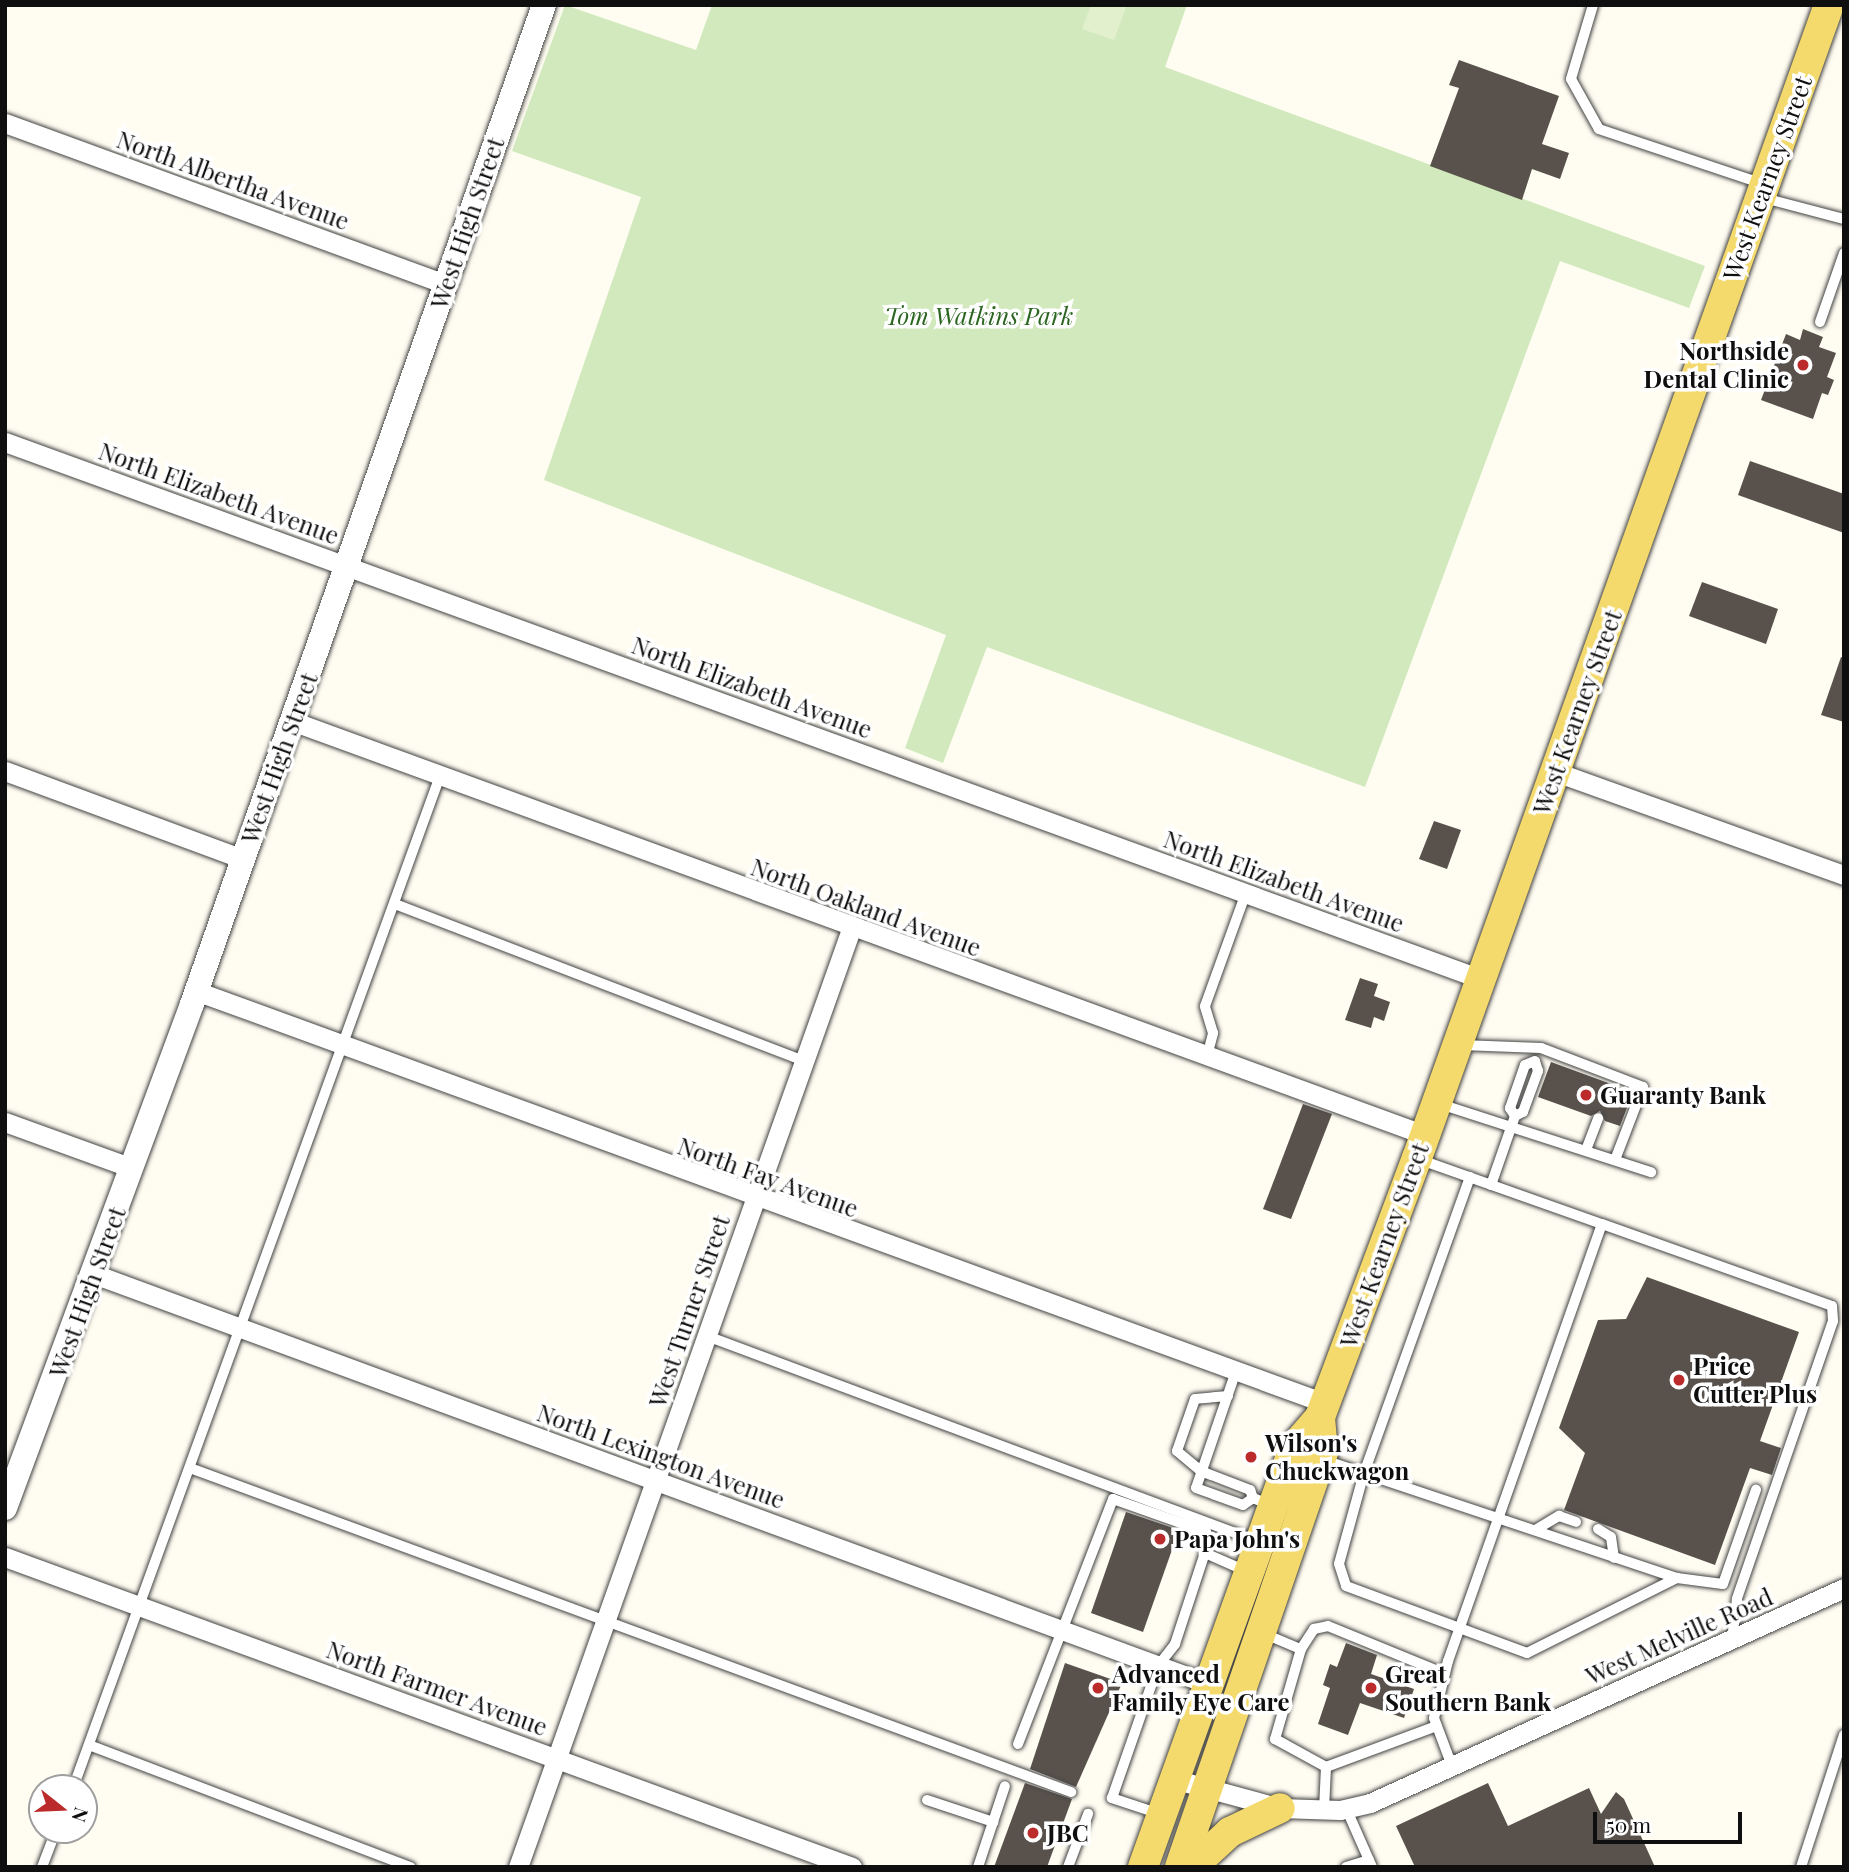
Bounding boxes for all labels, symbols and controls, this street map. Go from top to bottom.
street label: West Kearney Street [1716,71,1818,285]
street label: North Albertha Avenue [112,124,354,236]
street label: West High Street [424,133,510,313]
park label: Tom Watkins Park [885,302,1073,330]
place label: Northside Dental Clinic [1644,337,1789,393]
marker: Northside Dental Clinic [1795,357,1811,373]
street label: North Elizabeth Avenue [95,436,343,550]
street label: West Kearney Street [1526,605,1628,819]
street label: North Elizabeth Avenue [628,630,876,744]
street label: West High Street [235,669,323,847]
street label: North Elizabeth Avenue [1160,824,1408,938]
street label: North Oakland Avenue [747,852,985,962]
place label: Guaranty Bank [1600,1081,1767,1109]
marker: Guaranty Bank [1578,1087,1594,1103]
street label: North Fay Avenue [673,1131,863,1223]
street label: West Kearney Street [1333,1138,1435,1352]
street label: West High Street [43,1203,131,1381]
street label: West Turner Street [642,1210,736,1412]
place label: Price Cutter Plus [1693,1352,1818,1408]
marker: Price Cutter Plus [1671,1372,1687,1388]
street label: North Lexington Avenue [533,1398,789,1514]
place label: Wilson's Chuckwagon [1265,1429,1409,1485]
marker: Wilson's Chuckwagon [1243,1449,1259,1465]
place label: Papa John's [1174,1525,1300,1553]
marker: Papa John's [1152,1531,1168,1547]
street label: West Melville Road [1581,1582,1777,1690]
street label: North Farmer Avenue [322,1634,552,1742]
place label: Advanced Family Eye Care [1112,1660,1290,1716]
place label: Great Southern Bank [1385,1660,1551,1716]
marker: Advanced Family Eye Care [1090,1680,1106,1696]
marker: Great Southern Bank [1363,1680,1379,1696]
north arrow [28,1774,98,1844]
scale bar [1597,1798,1746,1842]
text: N [67,1804,96,1825]
text: 50 m [1606,1810,1651,1838]
place label: JBC [1047,1819,1089,1847]
marker: JBC [1025,1825,1041,1841]

